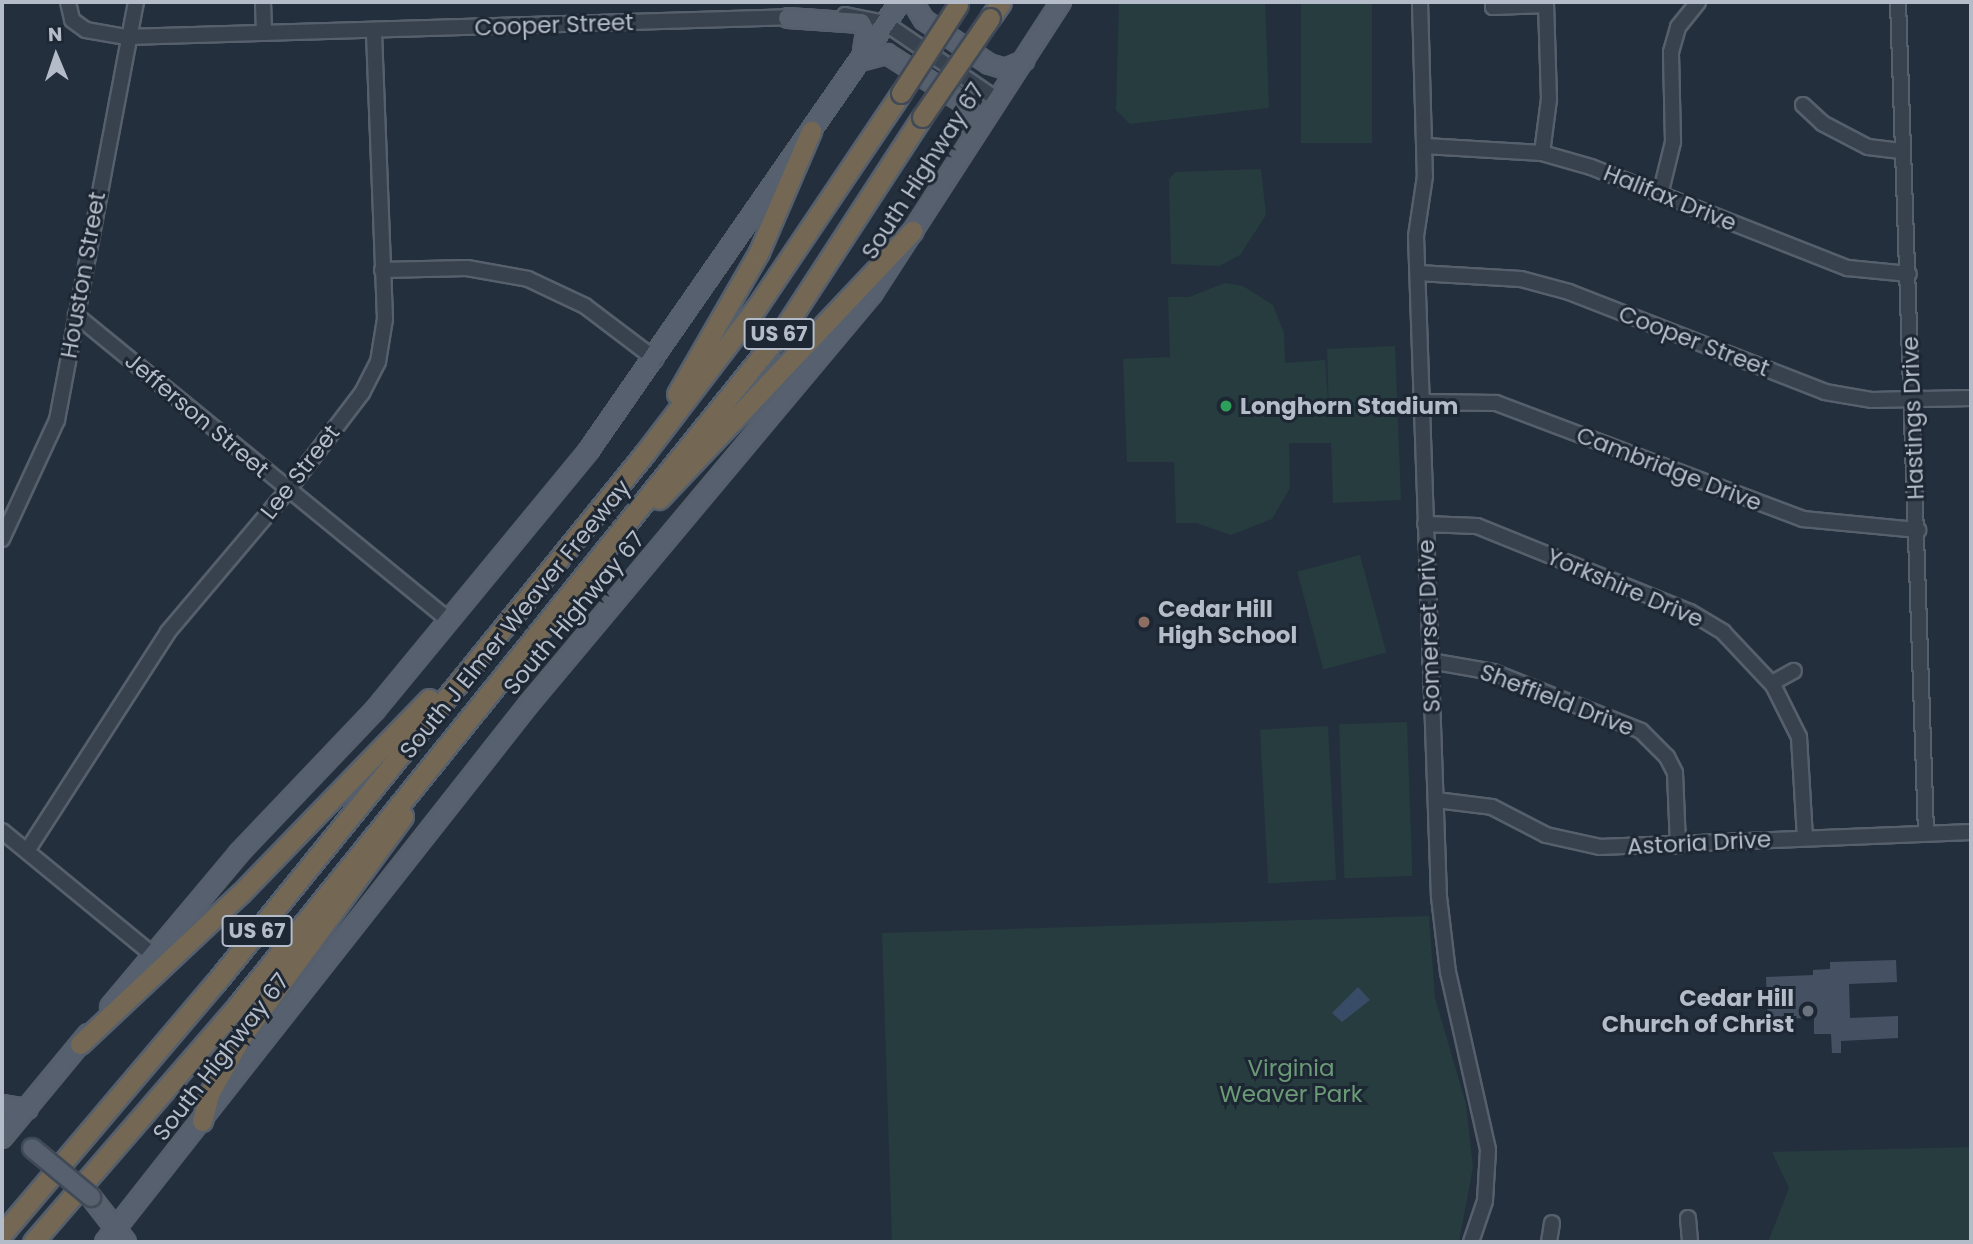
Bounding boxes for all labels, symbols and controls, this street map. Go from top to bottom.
street label: Cooper Street [474,8,634,42]
north arrow [21,21,91,91]
text: N [48,21,63,48]
street label: South Highway 67 [856,78,990,264]
street label: Halifax Drive [1600,159,1740,237]
street label: Houston Street [55,190,111,360]
street label: Cooper Street [1615,300,1773,382]
road number: US 67 [742,316,816,352]
street label: Hastings Drive [1896,336,1930,500]
street label: Jefferson Street [119,347,275,483]
place label: Longhorn Stadium [1240,392,1458,420]
marker: Longhorn Stadium [1218,398,1234,414]
street label: Lee Street [255,419,345,525]
street label: Cambridge Drive [1573,421,1765,517]
street label: South J Elmer Weaver Freeway [394,474,636,764]
street label: South Highway 67 [498,526,650,700]
street label: Somerset Drive [1412,539,1446,713]
street label: Yorkshire Drive [1542,543,1708,633]
place label: Cedar Hill High School [1158,595,1297,649]
marker: Cedar Hill High School [1136,614,1152,630]
street label: Sheffield Drive [1476,658,1638,742]
street label: Astoria Drive [1626,825,1772,861]
road number: US 67 [220,914,294,948]
street label: South Highway 67 [147,968,295,1146]
place label: Cedar Hill Church of Christ [1602,984,1794,1038]
marker: Cedar Hill Church of Christ [1800,1003,1816,1019]
park label: Virginia Weaver Park [1219,1054,1363,1108]

